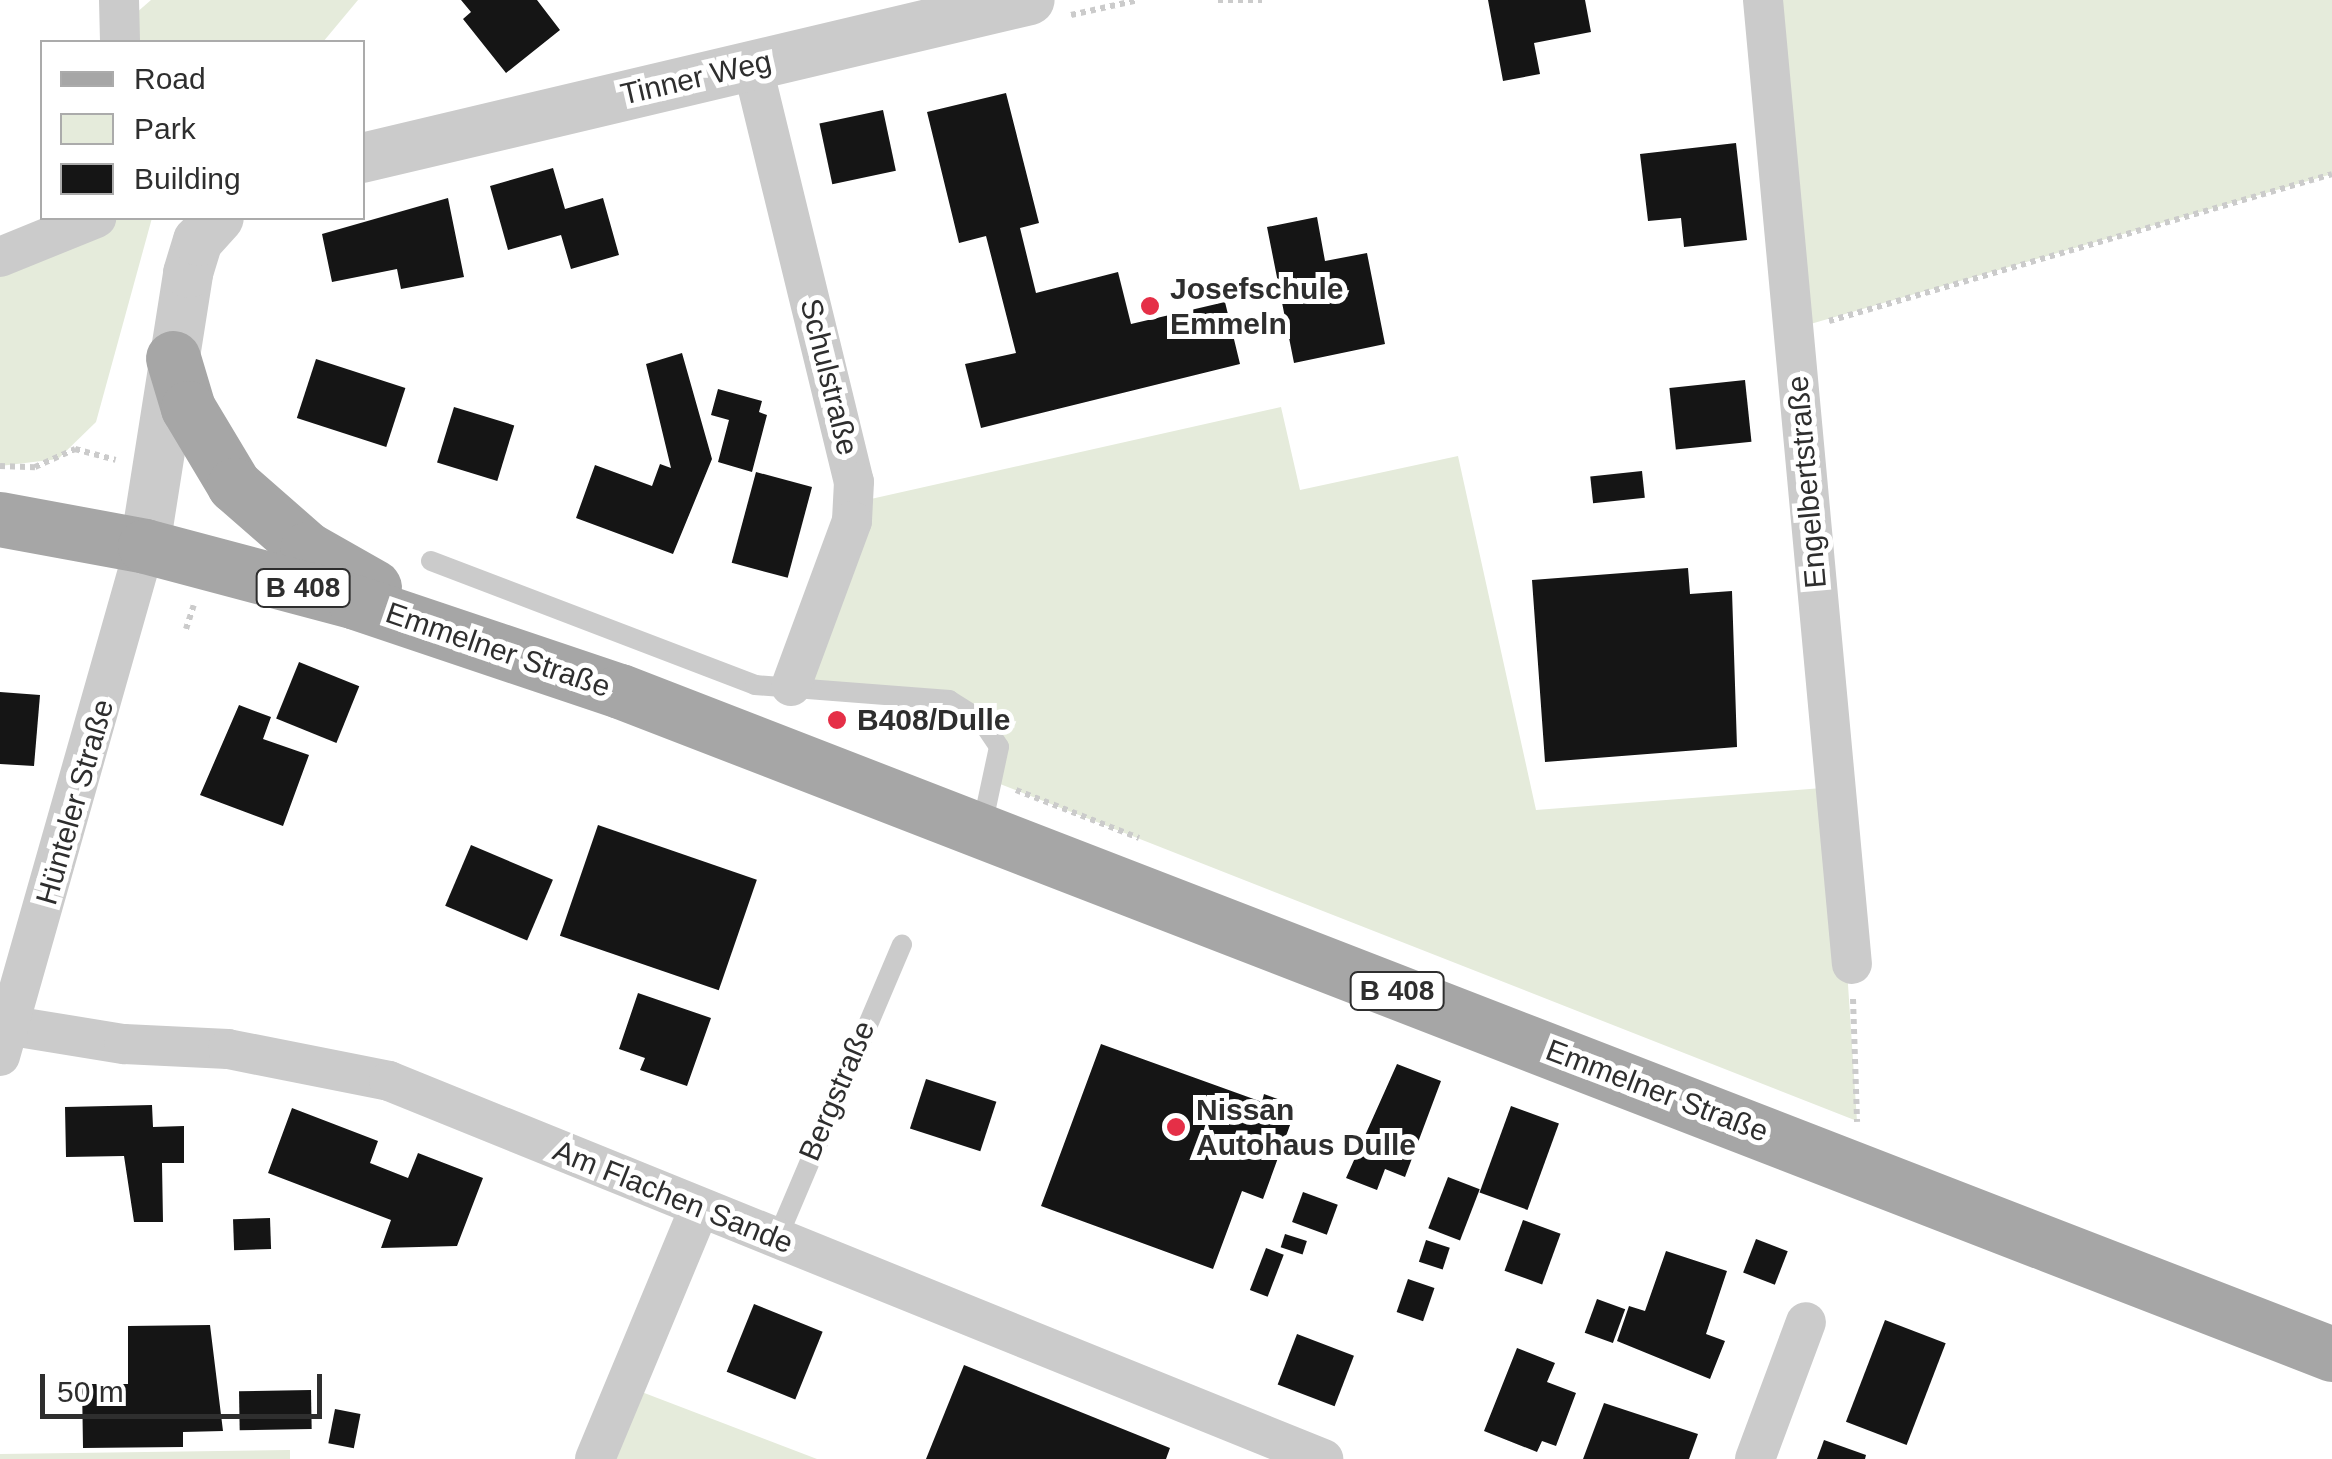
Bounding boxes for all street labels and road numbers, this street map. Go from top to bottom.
street label: Tinner Weg [617,43,775,113]
street label: Schulstraße [792,295,866,459]
street label: Engelbertstraße [1780,374,1834,590]
road number: B 408 [256,565,350,611]
street label: Emmelner Straße [381,595,615,705]
street label: Hünteler Straße [29,695,121,909]
road number: B 408 [1350,968,1444,1014]
street label: Bergstraße [791,1016,883,1166]
street label: Emmelner Straße [1541,1032,1773,1150]
street label: Am Flachen Sande [548,1133,798,1261]

